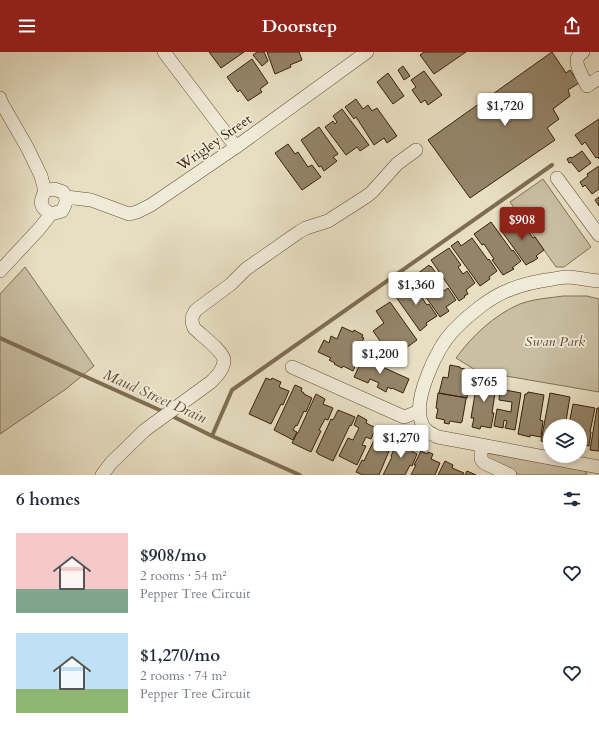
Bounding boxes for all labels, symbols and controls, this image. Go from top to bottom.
text: Doorstep [262,14,337,39]
icon: menu [16,15,38,37]
icon: share [561,15,583,37]
pin: $1,720 [472,93,538,127]
text: $1,720 [486,97,524,115]
street label: Wrigley Street [172,109,256,176]
pin: $908 [498,207,546,241]
text: $908 [509,211,535,229]
pin: $1,360 [383,272,449,306]
text: $1,360 [397,276,435,294]
park label: Swan Park [525,332,585,351]
pin: $1,200 [347,341,413,375]
text: $1,200 [361,345,399,363]
water label: Maud Street Drain [100,364,210,428]
pin: $765 [460,369,508,403]
text: $765 [471,373,497,391]
map controls [543,419,587,463]
button: layers [543,419,587,463]
pin: $1,270 [368,425,434,459]
text: $1,270 [382,429,420,447]
text: 6 homes [16,488,80,511]
icon: filters [561,488,583,510]
text: $908/mo [140,544,206,567]
icon: home [48,549,96,597]
icon: heart [561,562,583,584]
text: 2 rooms · 54 m² [140,567,227,585]
text: Pepper Tree Circuit [140,585,250,603]
text: $1,270/mo [140,644,220,667]
icon: home [48,649,96,697]
icon: heart [561,662,583,684]
text: 2 rooms · 74 m² [140,667,227,685]
text: Pepper Tree Circuit [140,685,250,703]

